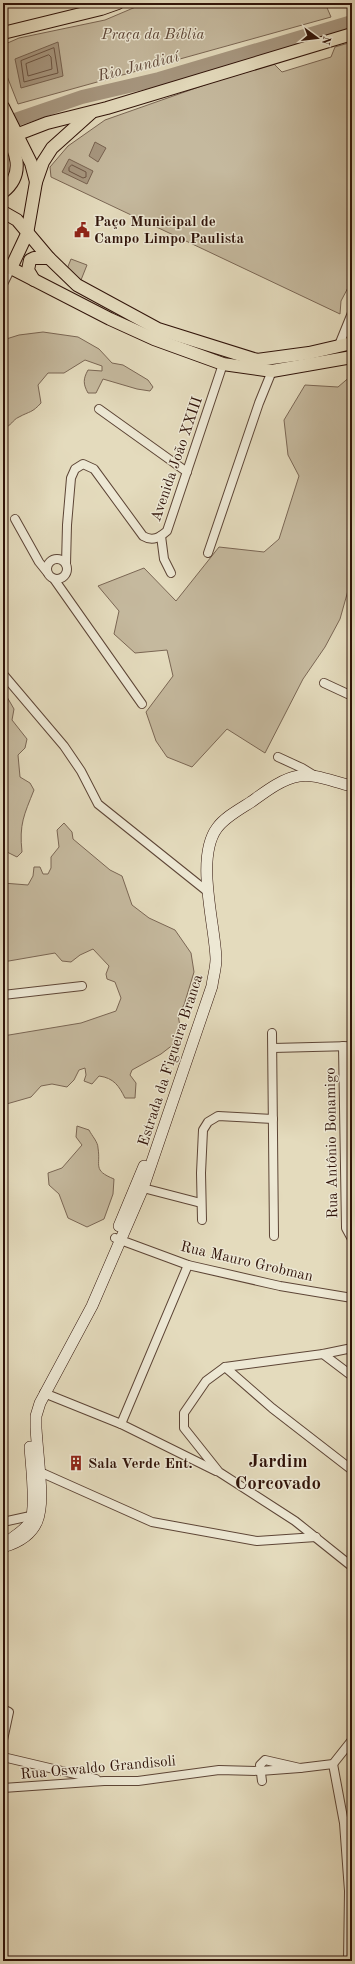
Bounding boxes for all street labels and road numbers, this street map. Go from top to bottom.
street label: Avenida João XXIII [149,395,206,524]
street label: Estrada da Figueira Branca [137,972,206,1148]
street label: Rua Antônio Bonamigo [324,1067,341,1219]
street label: Rua Mauro Grobman [179,1240,314,1285]
street label: Rua Oswaldo Grandisoli [20,1754,176,1783]

